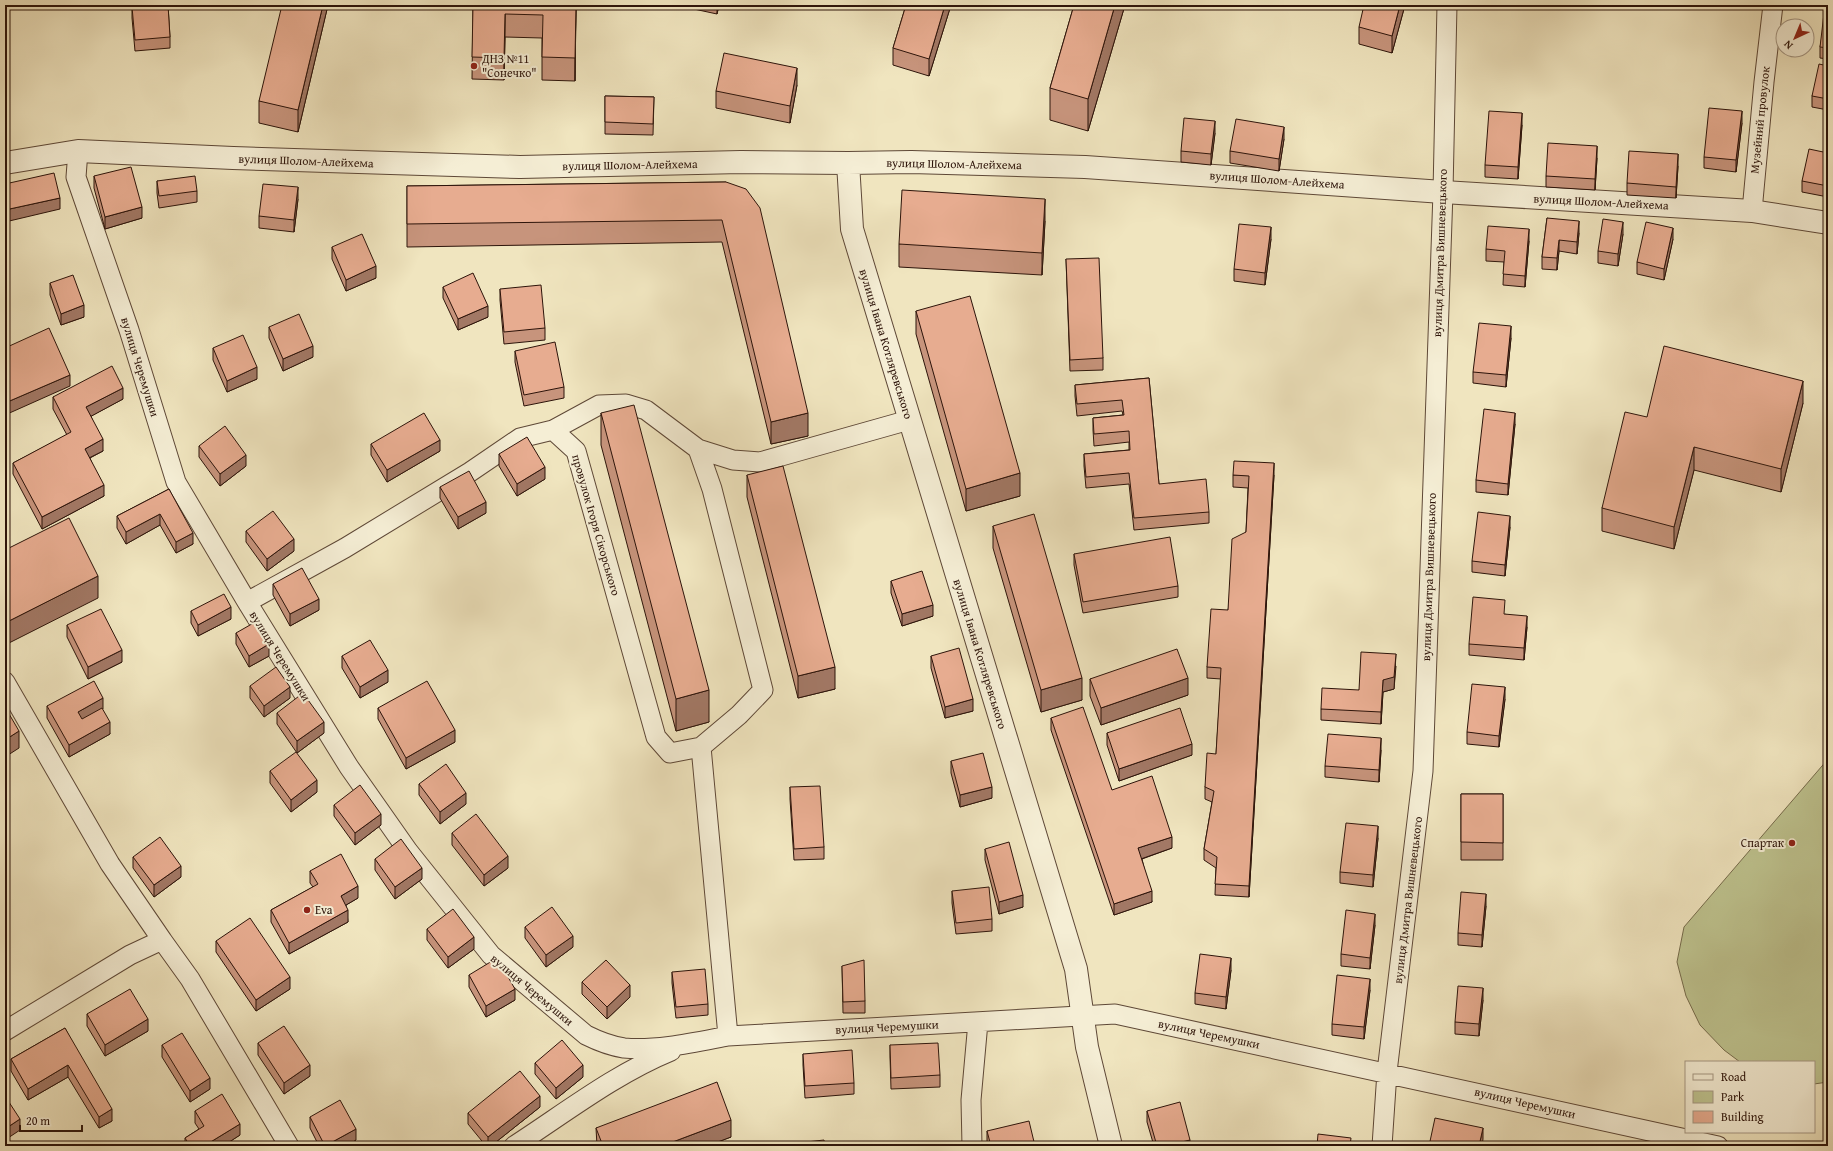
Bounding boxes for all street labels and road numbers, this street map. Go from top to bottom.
street label: Музейний провулок [1745,65,1774,174]
street label: вулиця Шолом-Алейхема [238,150,374,171]
street label: вулиця Шолом-Алейхема [886,154,1022,173]
street label: вулиця Шолом-Алейхема [562,155,698,174]
street label: вулиця Шолом-Алейхема [1209,166,1345,193]
street label: вулиця Дмитра Вишневецького [1428,169,1451,337]
street label: вулиця Шолом-Алейхема [1533,189,1669,214]
street label: вулиця Івана Котляревського [855,267,917,421]
street label: вулиця Черемушки [117,315,164,419]
street label: провулок Ігоря Сікорського [568,452,625,598]
street label: вулиця Дмитра Вишневецького [1417,493,1440,661]
street label: вулиця Івана Котляревського [949,577,1011,731]
street label: вулиця Черемушки [246,607,315,704]
street label: вулиця Дмитра Вишневецького [1389,815,1426,985]
street label: вулиця Черемушки [487,950,577,1029]
street label: вулиця Черемушки [1157,1014,1261,1053]
street label: вулиця Черемушки [835,1015,939,1038]
street label: вулиця Черемушки [1473,1083,1577,1122]

